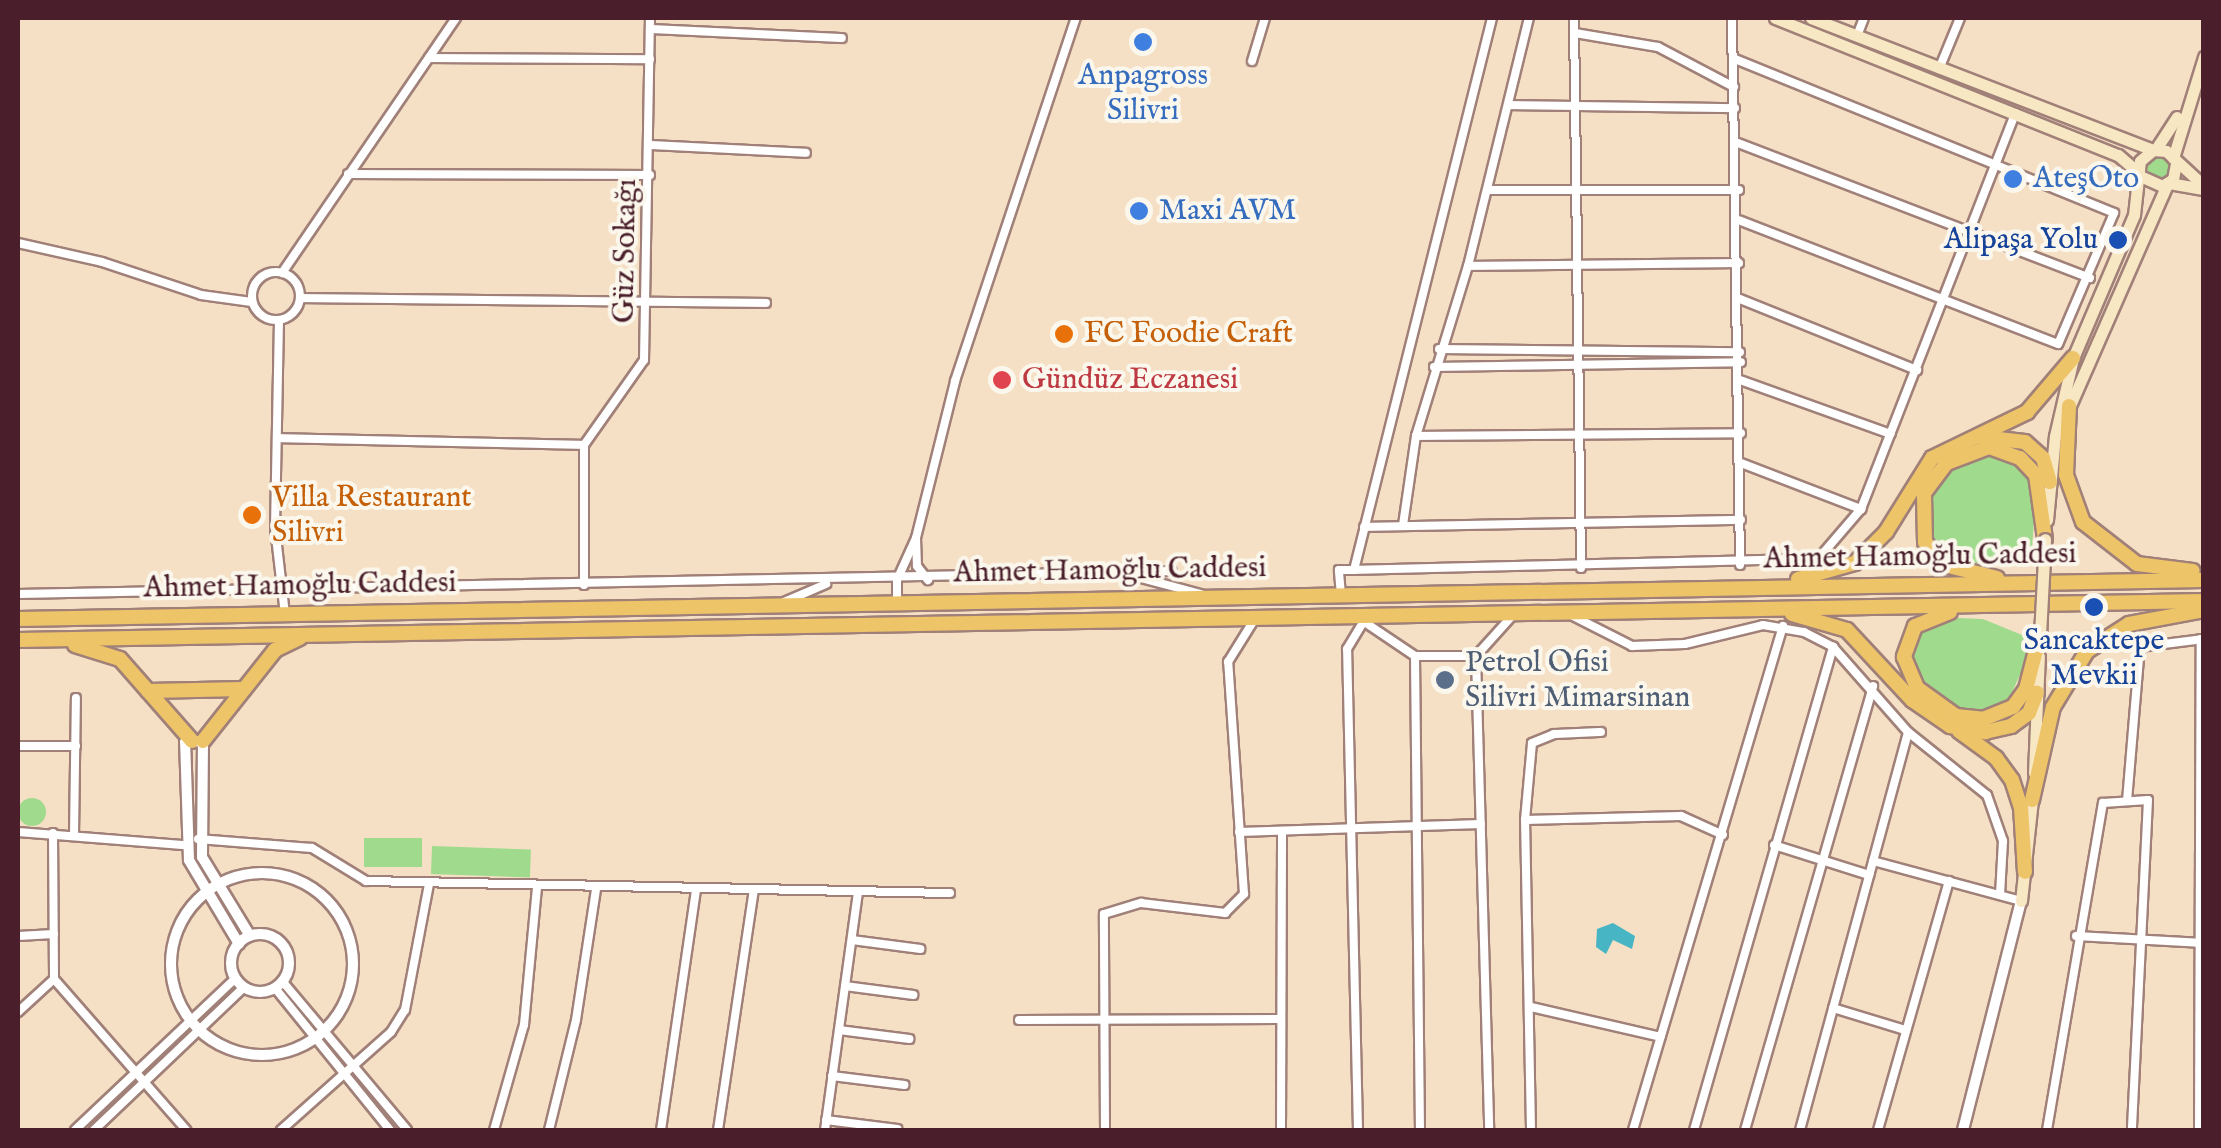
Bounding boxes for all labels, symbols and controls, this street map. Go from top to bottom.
marker: Anpagross Silivri [1132,31,1154,53]
place label: Anpagross Silivri [1078,58,1208,128]
place label: AteşOto [2033,161,2139,197]
marker: AteşOto [2002,168,2024,190]
street label: Güz Sokağı [607,178,645,324]
place label: Maxi AVM [1159,193,1296,229]
marker: Maxi AVM [1128,200,1150,222]
place label: Alipaşa Yolu [1944,222,2098,258]
marker: Alipaşa Yolu [2107,229,2129,251]
place label: FC Foodie Craft [1084,316,1293,352]
marker: FC Foodie Craft [1053,323,1075,345]
place label: Gündüz Eczanesi [1022,362,1238,398]
marker: Gündüz Eczanesi [991,369,1013,391]
place label: Villa Restaurant Silivri [272,480,472,550]
marker: Villa Restaurant Silivri [241,504,263,526]
street label: Ahmet Hamoğlu Caddesi [1763,536,2077,578]
street label: Ahmet Hamoğlu Caddesi [953,550,1267,592]
street label: Ahmet Hamoğlu Caddesi [143,565,457,607]
marker: Sancaktepe Mevkii [2083,596,2105,618]
place label: Sancaktepe Mevkii [2024,623,2164,694]
place label: Petrol Ofisi Silivri Mimarsinan [1465,645,1690,716]
marker: Petrol Ofisi Silivri Mimarsinan [1434,669,1456,691]

